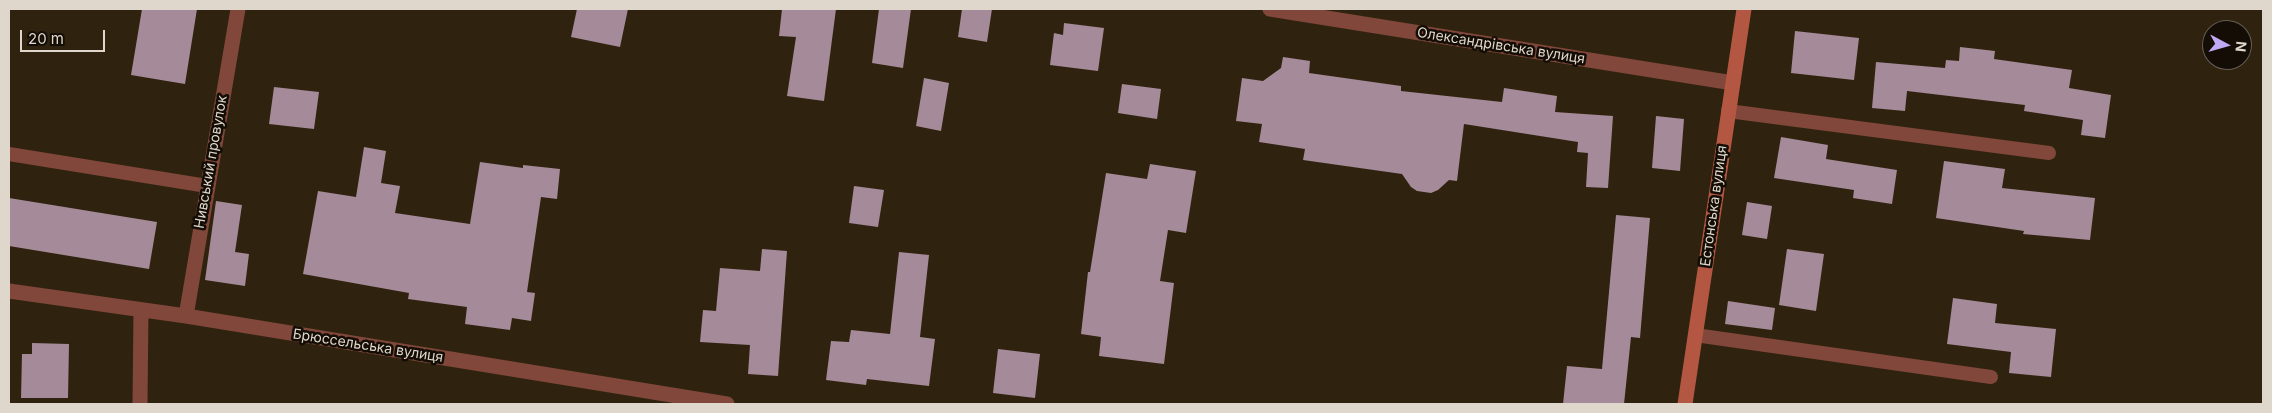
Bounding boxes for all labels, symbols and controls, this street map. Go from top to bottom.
scale bar [22,20,108,52]
north arrow [2202,20,2252,70]
street label: Олександрівська вулиця [1416,24,1586,68]
text: 20 m [28,29,64,48]
text: N [2232,40,2250,53]
street label: Нивський провулок [191,94,231,230]
street label: Естонська вулиця [1697,144,1731,268]
street label: Брюссельська вулиця [292,326,444,366]

